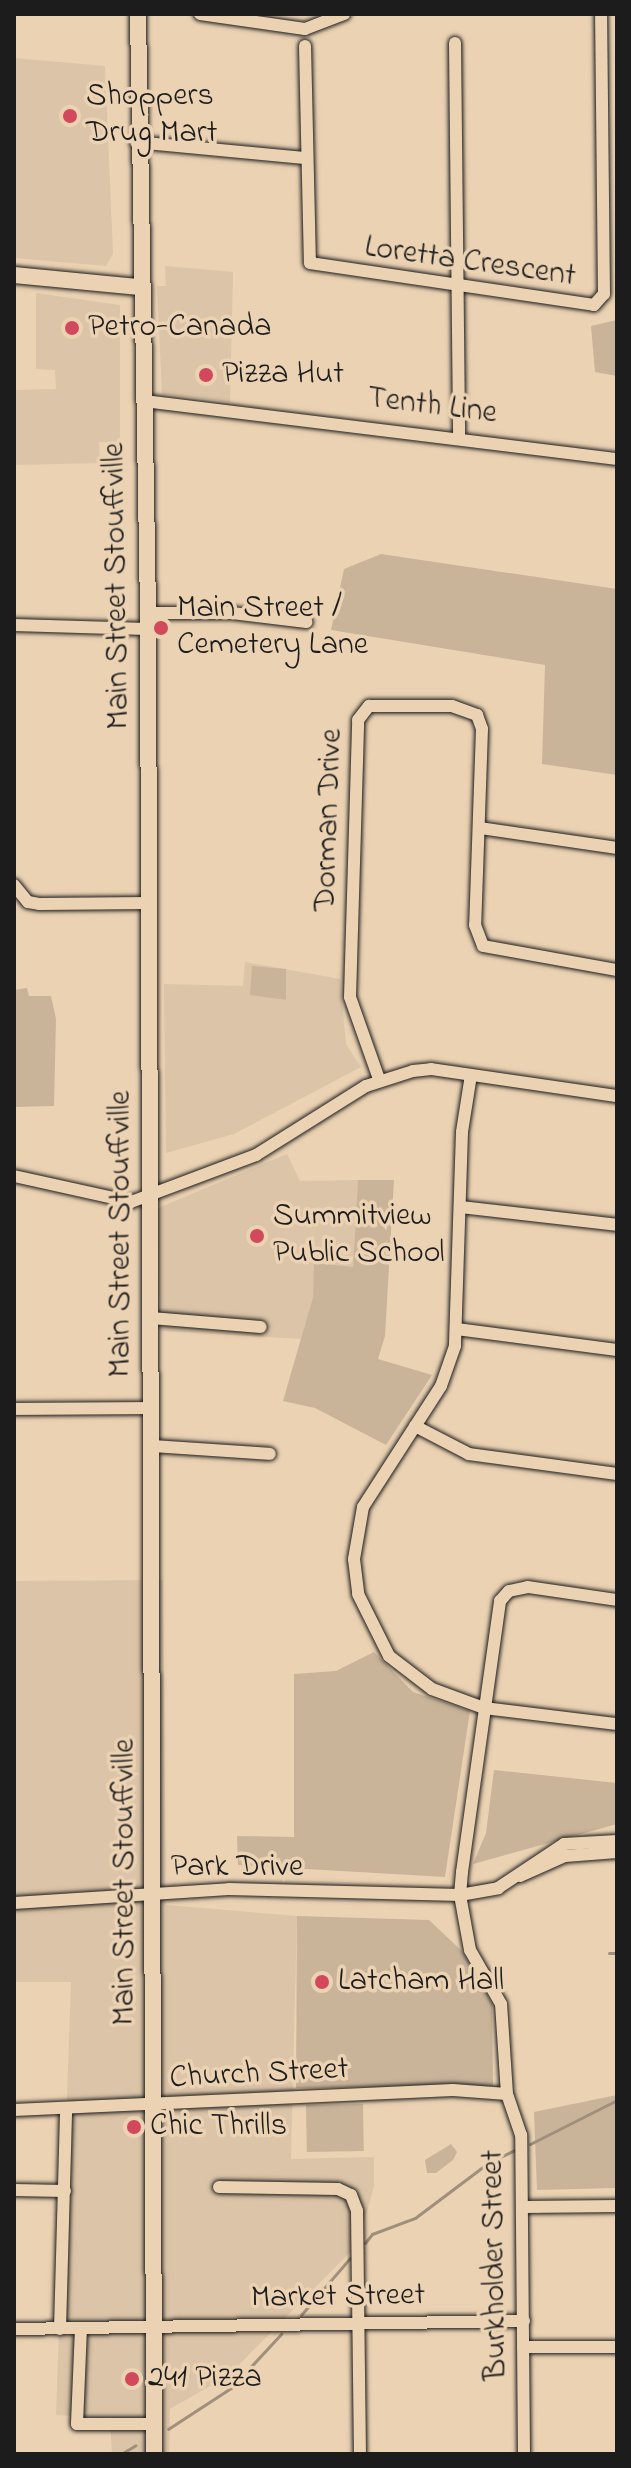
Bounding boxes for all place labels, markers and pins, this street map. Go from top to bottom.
place label: Shoppers Drug Mart [86,79,217,154]
marker: Shoppers Drug Mart [61,107,79,125]
place label: Petro-Canada [88,309,271,347]
marker: Petro-Canada [63,319,81,337]
place label: Pizza Hut [222,356,344,394]
marker: Pizza Hut [197,366,215,384]
place label: Main Street / Cemetery Lane [177,591,368,666]
marker: Main Street / Cemetery Lane [152,619,170,637]
place label: Summitview Public School [273,1199,445,1274]
marker: Summitview Public School [248,1227,266,1245]
place label: Latcham Hall [338,1963,504,2001]
marker: Latcham Hall [313,1973,331,1991]
place label: Chic Thrills [150,2108,287,2146]
marker: Chic Thrills [125,2118,143,2136]
place label: 241 Pizza [148,2360,262,2398]
marker: 241 Pizza [123,2370,141,2388]

